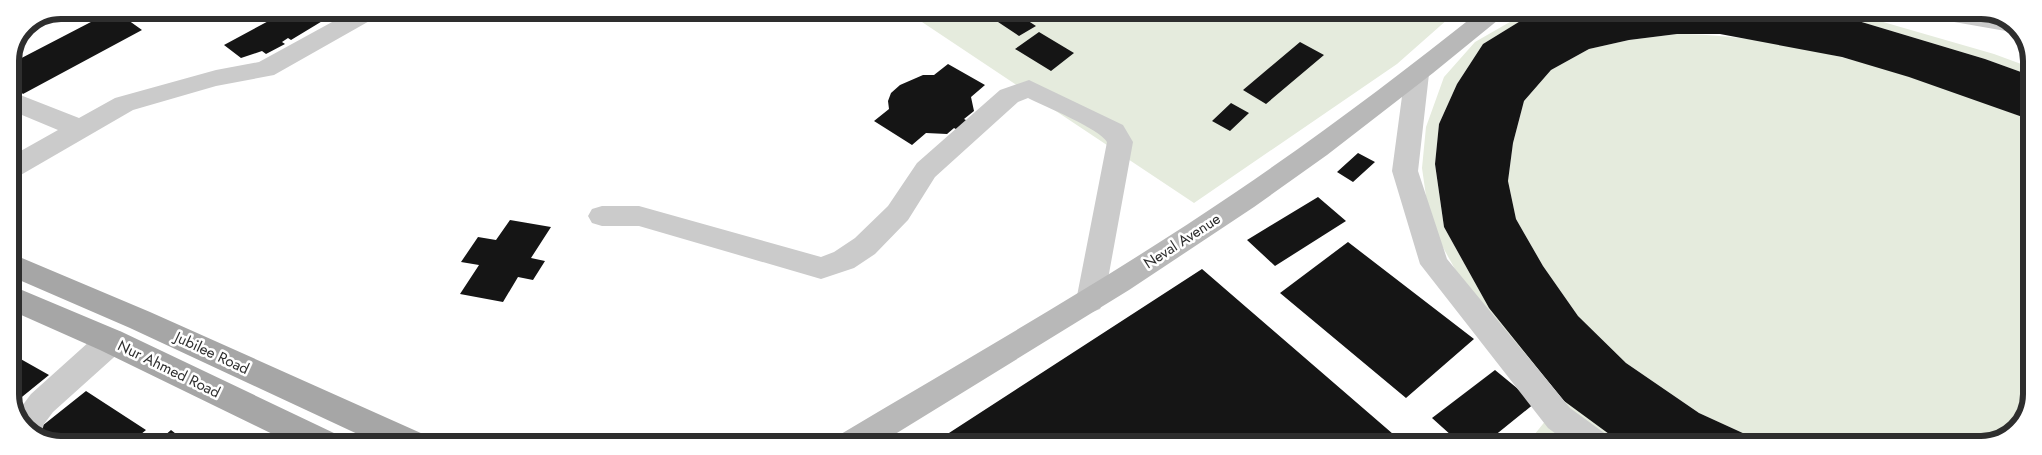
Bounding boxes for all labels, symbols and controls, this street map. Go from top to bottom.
street label: Neval Avenue [1139,208,1225,274]
street label: Jubilee Road [169,325,253,380]
street label: Nur Ahmed Road [114,335,224,403]

